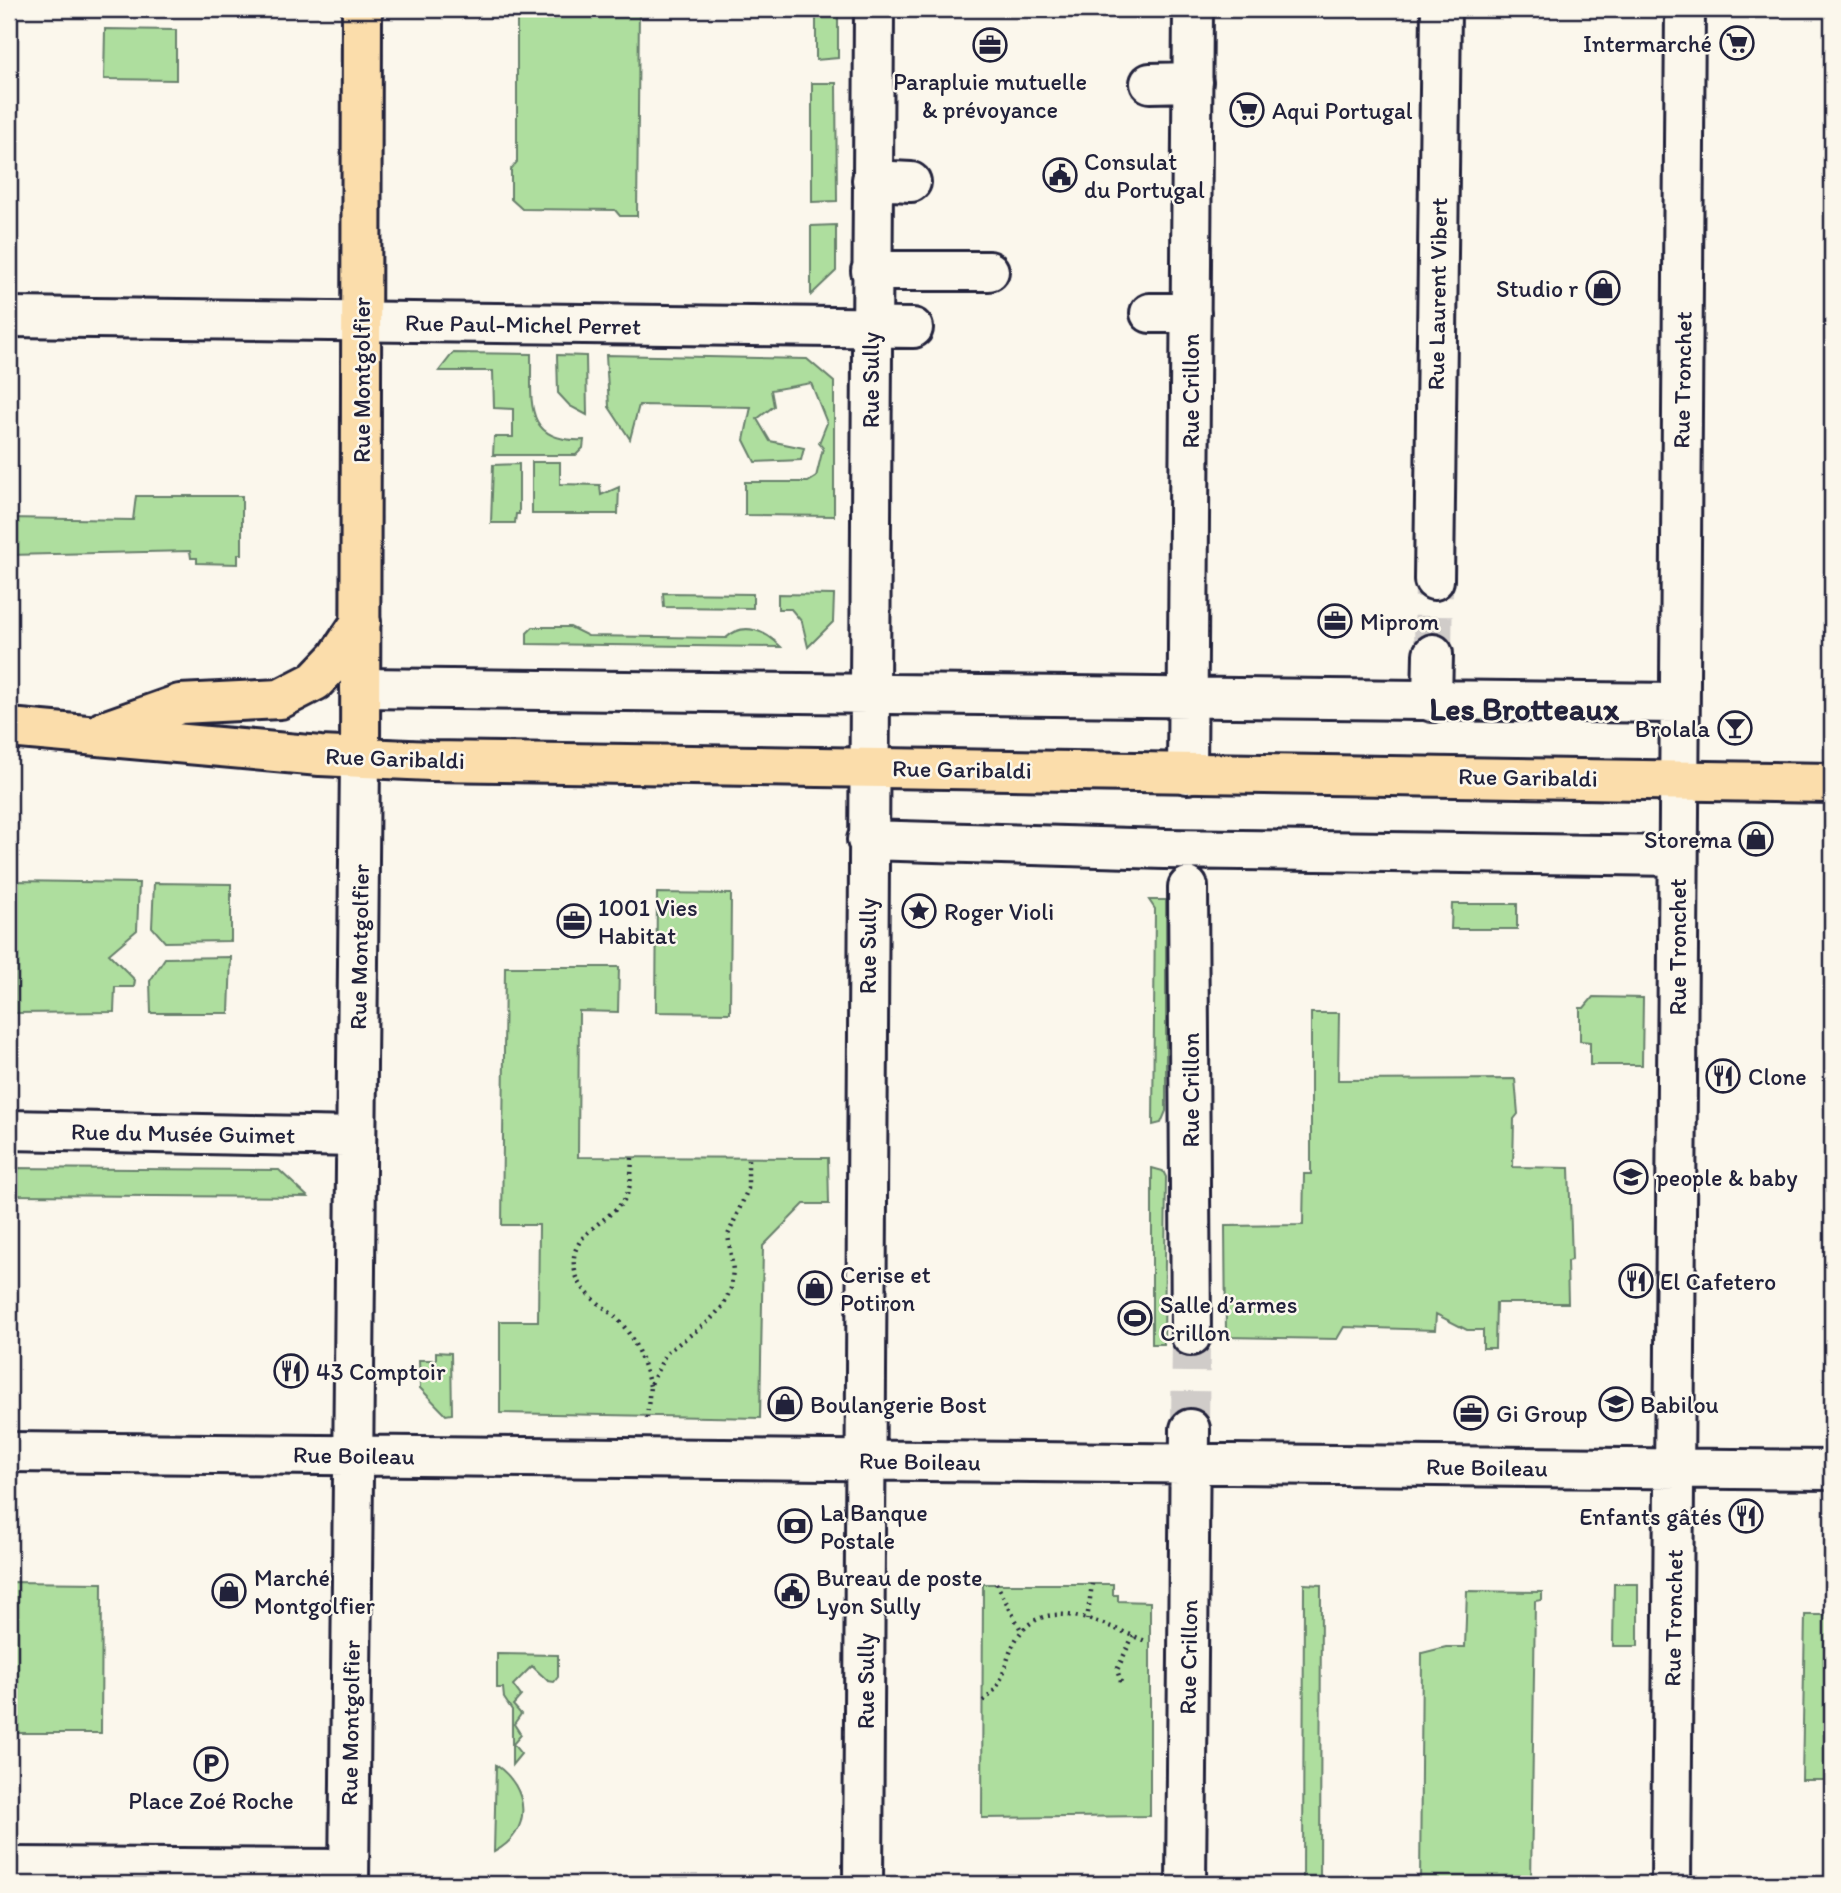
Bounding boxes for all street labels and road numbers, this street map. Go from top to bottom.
street label: Rue Laurent Vibert [1421,197,1453,391]
street label: Rue Montgolfier [347,297,376,463]
street label: Rue Paul-Michel Perret [405,307,641,341]
street label: Rue Tronchet [1666,311,1698,449]
street label: Rue Sully [856,331,885,428]
street label: Rue Crillon [1176,333,1205,449]
street label: Rue Garibaldi [325,741,465,775]
street label: Rue Garibaldi [892,753,1032,785]
street label: Rue Garibaldi [1458,761,1598,793]
street label: Rue Montgolfier [343,864,375,1030]
street label: Rue Tronchet [1663,878,1692,1016]
street label: Rue Sully [853,897,882,994]
street label: Rue Crillon [1176,1032,1205,1148]
street label: Rue du Musée Guimet [71,1117,295,1149]
street label: Rue Boileau [293,1439,415,1471]
street label: Rue Boileau [859,1445,981,1477]
street label: Rue Boileau [1426,1451,1548,1483]
street label: Rue Tronchet [1657,1549,1689,1687]
street label: Rue Crillon [1172,1599,1204,1715]
street label: Rue Sully [851,1632,880,1729]
street label: Rue Montgolfier [334,1640,366,1806]

